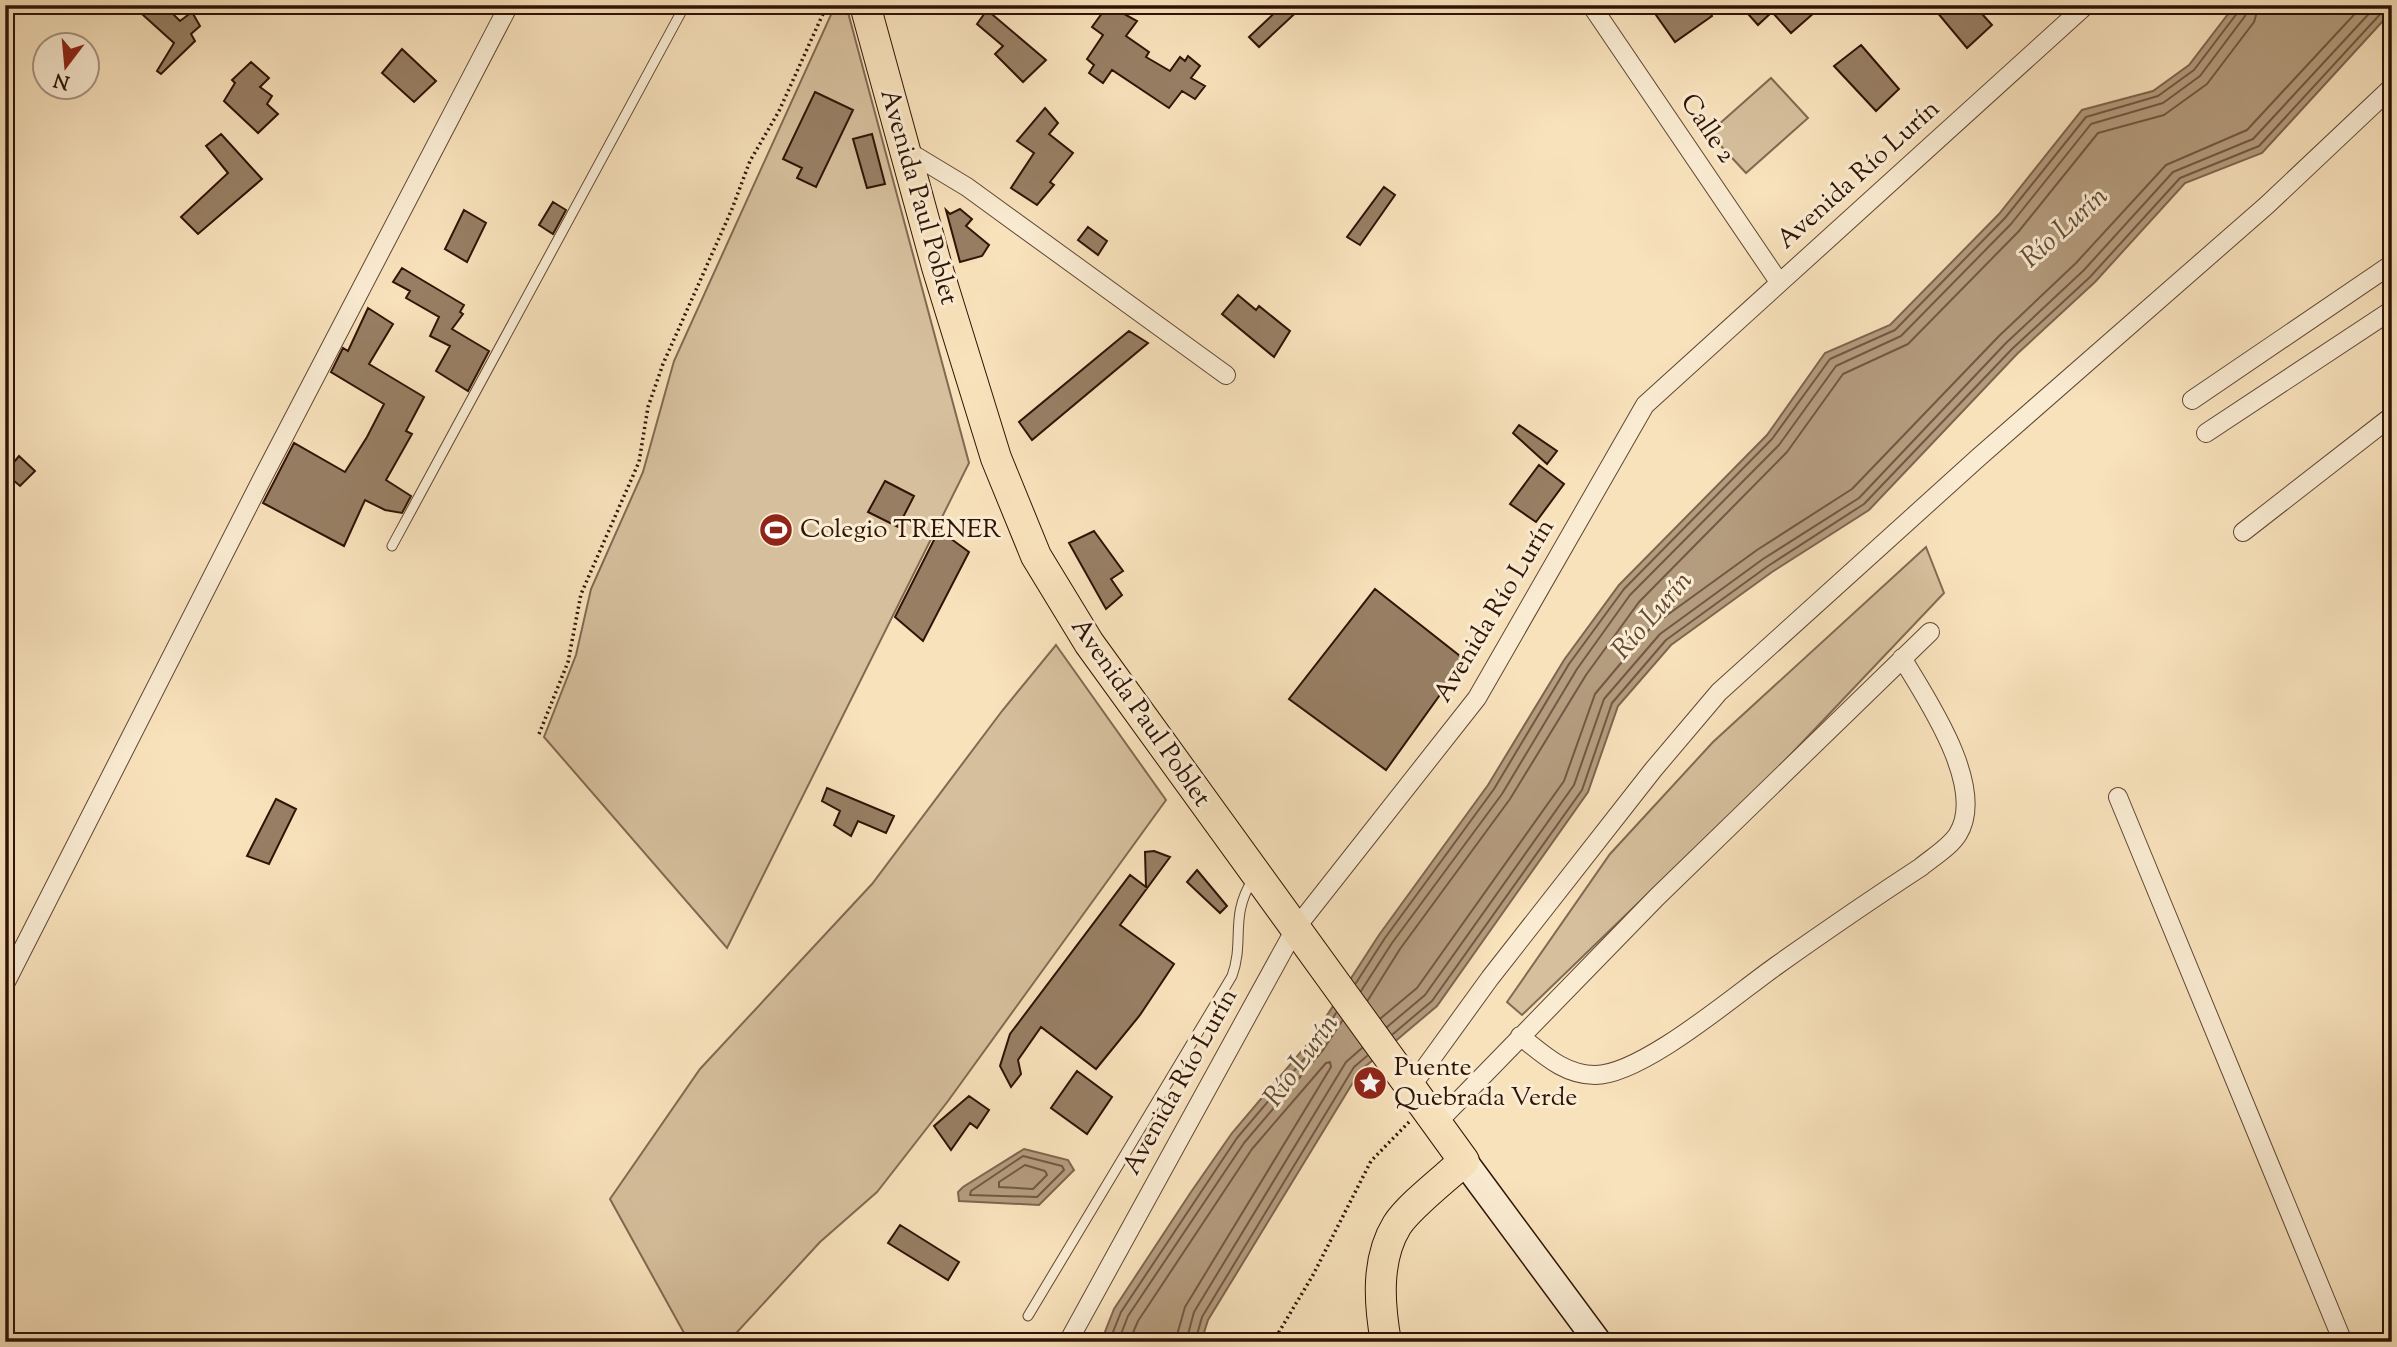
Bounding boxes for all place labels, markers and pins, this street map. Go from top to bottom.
sports icon: Colegio TRENER [757,511,795,549]
place label: Colegio TRENER [800,512,1001,549]
place label: Puente Quebrada Verde [1394,1050,1577,1117]
place icon: Puente Quebrada Verde [1351,1064,1389,1102]

